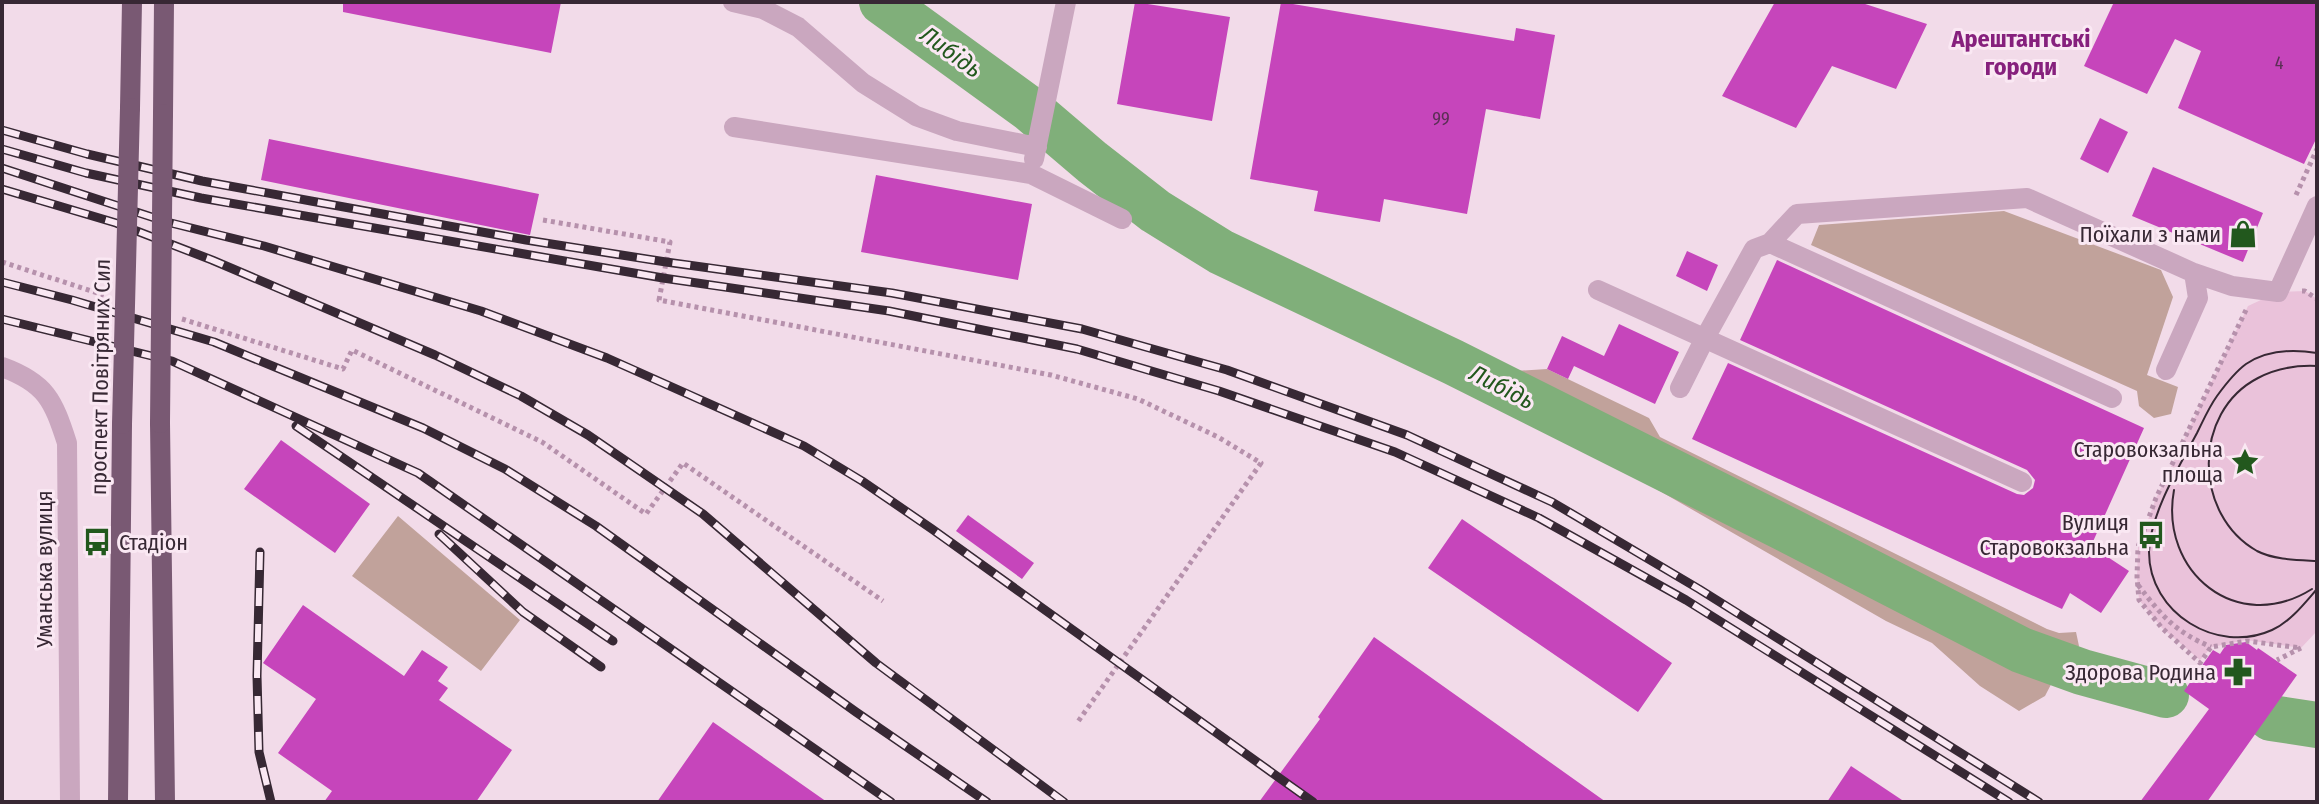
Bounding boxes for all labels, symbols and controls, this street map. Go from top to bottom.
water label: Либідь [914,20,987,83]
district label: Арештантські городи [1950,25,2091,81]
house number: 4 [2275,52,2284,74]
house number: 99 [1432,108,1450,130]
shop icon: Поїхали з нами [2228,219,2258,249]
place label: Поїхали з нами [2080,221,2221,248]
street label: проспект Повітряних Сил [85,259,116,495]
water label: Либідь [1464,359,1539,415]
place label: Старовокзальна площа [2074,436,2223,488]
place icon: Старовокзальна площа [2230,447,2260,477]
street label: Уманська вулиця [31,490,58,649]
place label: Вулиця Старовокзальна [1980,509,2129,561]
bus stop icon: Вулиця Старовокзальна [2136,520,2166,550]
bus stop icon: Стадіон [82,527,112,557]
place label: Стадіон [119,529,188,556]
pharmacy icon: Здорова Родина [2223,657,2253,687]
place label: Здорова Родина [2065,659,2216,686]

